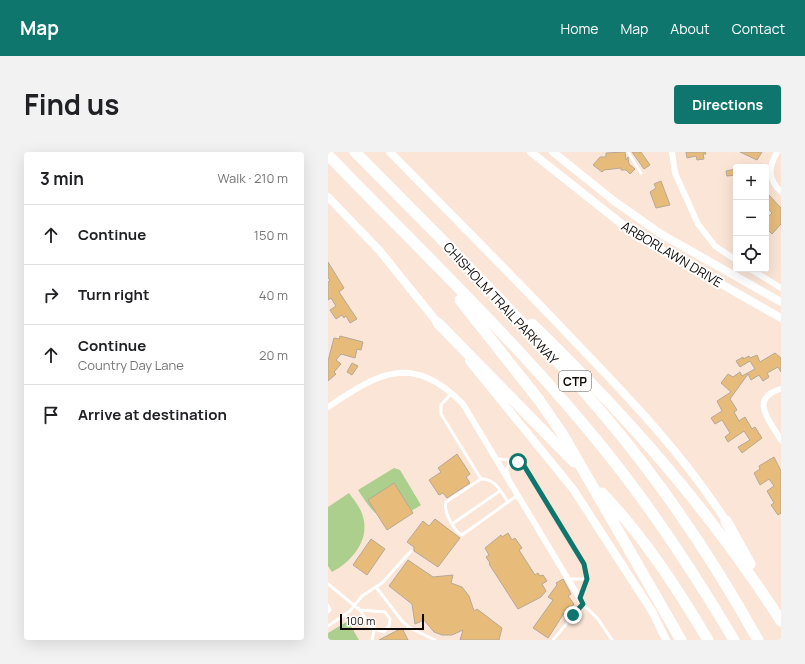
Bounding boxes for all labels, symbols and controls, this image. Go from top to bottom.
text: Map [20,15,59,41]
text: Home [561,19,598,38]
text: Map [620,19,648,38]
text: About [670,19,710,38]
text: Contact [732,19,785,38]
text: Find us [24,85,119,123]
button: Directions [674,85,781,124]
map controls [733,164,769,272]
button: + [733,164,769,200]
text: 3 min [40,167,84,190]
text: Walk · 210 m [218,169,288,187]
button: − [733,200,769,236]
street label: ARBORLAWN DRIVE [618,217,726,291]
icon: ahead [40,224,62,246]
text: Continue [78,224,146,245]
text: 150 m [254,226,288,244]
button: locate [733,236,769,272]
street label: CHISHOLM TRAIL PARKWAY [440,238,563,369]
icon: right [40,284,62,306]
text: Turn right [78,284,149,305]
text: 40 m [259,286,288,304]
text: Continue [78,335,146,356]
icon: ahead [40,344,62,366]
text: 20 m [259,346,288,364]
text: Country Day Lane [78,356,184,374]
road number: CTP [559,371,591,391]
icon: arrive [40,404,62,426]
text: Arrive at destination [78,404,227,425]
route start [509,453,527,471]
route end [564,606,582,624]
scale bar [340,612,424,631]
text: 100 m [346,613,375,628]

